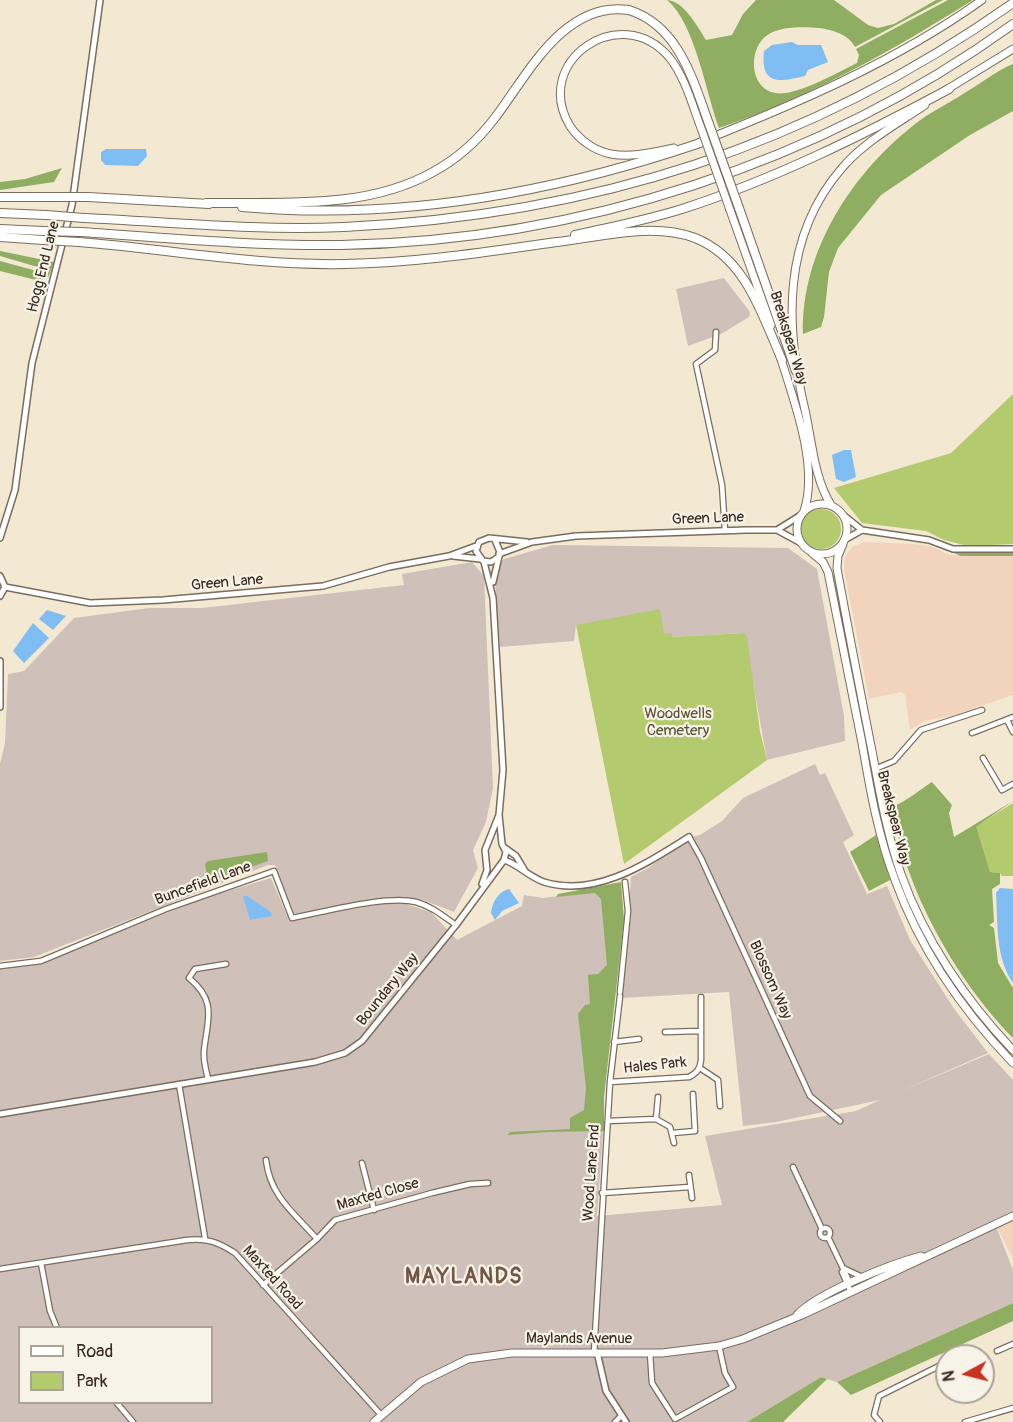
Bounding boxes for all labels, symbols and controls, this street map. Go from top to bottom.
street label: Hogg End Lane [24,219,64,315]
street label: Breakspear Way [765,289,811,387]
street label: Green Lane [672,509,744,529]
street label: Green Lane [190,571,264,595]
park label: Woodwells Cemetery [644,705,712,740]
street label: Breakspear Way [873,769,913,867]
street label: Buncefield Lane [153,858,253,910]
street label: Blossom Way [745,938,795,1022]
street label: Boundary Way [353,950,423,1030]
street label: Hales Park [622,1054,688,1078]
street label: Wood Lane End [580,1124,604,1222]
street label: Maxted Close [335,1175,421,1215]
street label: Maxted Road [238,1242,306,1314]
district label: MAYLANDS [405,1265,523,1291]
legend [18,1326,213,1404]
street label: Maylands Avenue [526,1330,632,1348]
text: Road [76,1340,113,1363]
north arrow [935,1344,995,1404]
text: N [939,1369,960,1383]
text: Park [76,1370,108,1393]

